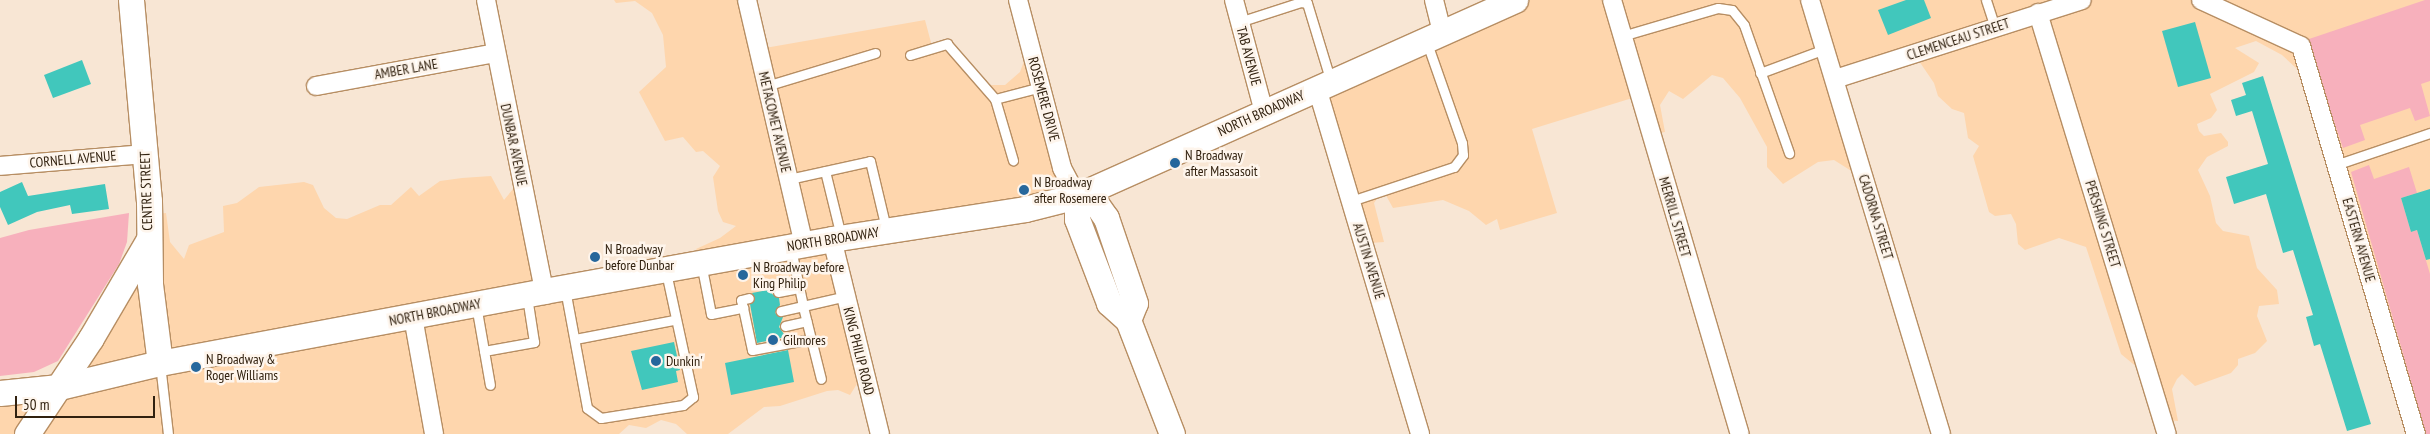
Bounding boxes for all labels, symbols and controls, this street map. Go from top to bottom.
street label: CLEMENCEAU STREET [1904,14,2012,64]
street label: TAB AVENUE [1233,24,1265,88]
street label: AMBER LANE [373,55,439,83]
street label: ROSEMERE DRIVE [1025,55,1063,143]
street label: METACOMET AVENUE [755,69,795,175]
street label: NORTH BROADWAY [1215,86,1307,140]
street label: DUNBAR AVENUE [497,102,531,188]
street label: CORNELL AVENUE [28,147,118,171]
place label: N Broadway after Massasoit [1185,147,1258,180]
street label: CENTRE STREET [136,151,156,231]
marker: N Broadway after Massasoit [1169,157,1181,169]
street label: CADORNA STREET [1855,172,1897,262]
place label: N Broadway after Rosemere [1034,174,1107,206]
street label: MERRILL STREET [1655,175,1695,259]
street label: PERSHING STREET [2082,178,2124,270]
marker: N Broadway after Rosemere [1018,184,1030,196]
street label: EASTERN AVENUE [2339,196,2379,284]
street label: AUSTIN AVENUE [1349,221,1389,301]
street label: NORTH BROADWAY [786,223,880,255]
place label: N Broadway before Dunbar [605,241,674,274]
marker: N Broadway before Dunbar [589,251,601,263]
place label: N Broadway before King Philip [753,259,845,292]
marker: N Broadway before King Philip [737,269,749,281]
street label: NORTH BROADWAY [388,295,482,329]
street label: KING PHILIP ROAD [840,305,878,397]
place label: Gilmores [783,332,826,348]
marker: Gilmores [767,334,779,346]
place label: N Broadway & Roger Williams [206,351,278,384]
place label: Dunkin' [666,353,703,369]
marker: Dunkin' [650,355,662,367]
marker: N Broadway & Roger Williams [190,361,202,373]
scale bar [18,386,158,418]
text: 50 m [23,395,49,414]

